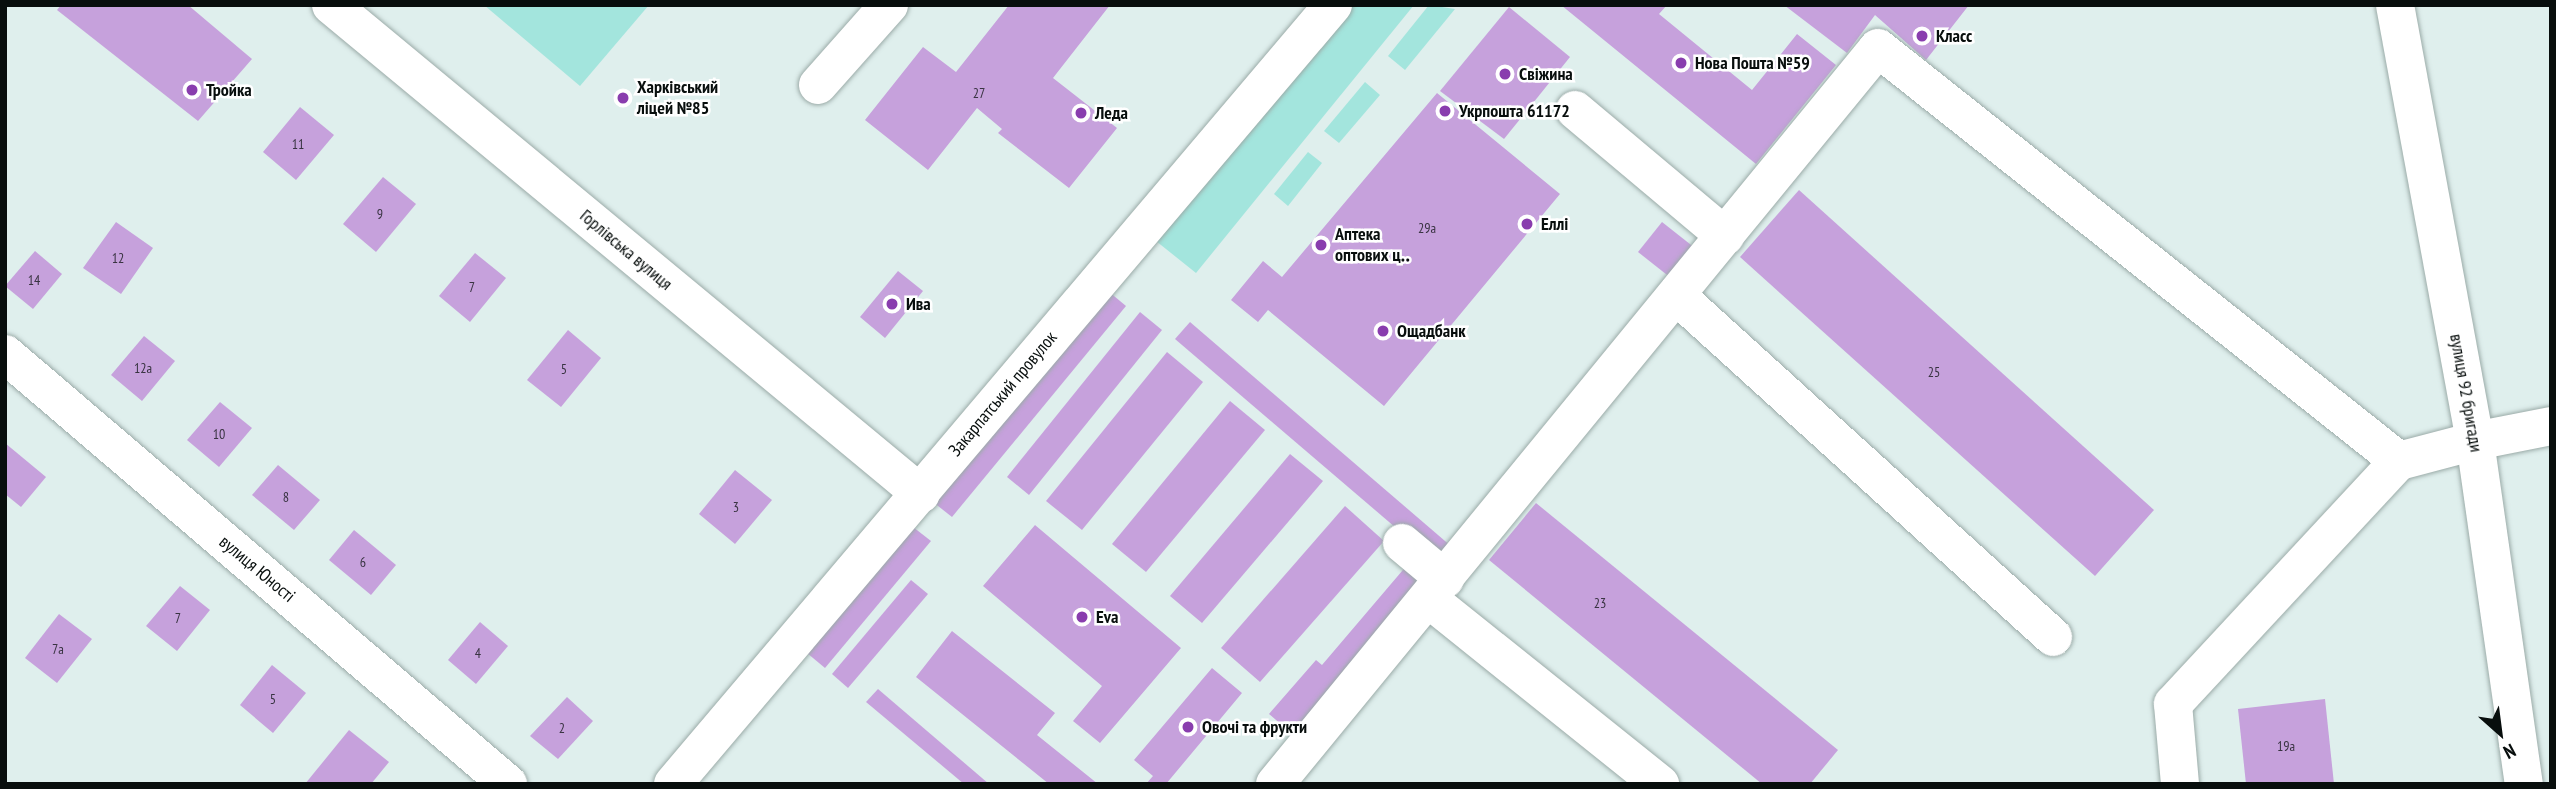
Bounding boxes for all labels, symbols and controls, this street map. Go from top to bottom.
place label: Класс [1936,25,1972,47]
marker: Класс [1914,28,1930,44]
place label: Нова Пошта №59 [1695,52,1810,74]
marker: Нова Пошта №59 [1673,55,1689,71]
place label: Свіжина [1519,63,1573,85]
marker: Свіжина [1497,66,1513,82]
place label: Харківський ліцей №85 [637,77,718,119]
place label: Тройка [206,79,252,101]
marker: Тройка [184,82,200,98]
house number: 27 [973,85,985,101]
marker: Харківський ліцей №85 [615,90,631,106]
place label: Укрпошта 61172 [1459,100,1570,122]
place label: Леда [1095,102,1128,124]
marker: Укрпошта 61172 [1437,103,1453,119]
marker: Леда [1073,105,1089,121]
house number: 11 [292,136,304,152]
street label: Горлівська вулиця [575,205,677,295]
house number: 9 [377,206,383,222]
place label: Еллі [1541,213,1568,235]
marker: Еллі [1519,216,1535,232]
house number: 29а [1418,220,1436,236]
place label: Аптека оптових ц‥ [1335,224,1410,266]
marker: Аптека оптових ц‥ [1313,237,1329,253]
house number: 12 [112,250,124,266]
house number: 14 [28,272,40,288]
house number: 7 [469,279,475,295]
place label: Ива [906,293,931,315]
marker: Ива [884,296,900,312]
place label: Ощадбанк [1397,320,1466,342]
marker: Ощадбанк [1375,323,1391,339]
street label: Закарпатський провулок [944,327,1062,461]
street label: вулиця 92 бригади [2445,332,2487,454]
house number: 12а [134,360,152,376]
house number: 5 [561,361,567,377]
house number: 25 [1928,364,1940,380]
house number: 10 [213,426,225,442]
house number: 8 [283,489,289,505]
house number: 3 [733,499,739,515]
street label: вулиця Юності [215,531,299,607]
house number: 6 [360,554,366,570]
house number: 23 [1594,595,1606,611]
place label: Eva [1096,606,1118,628]
marker: Eva [1074,609,1090,625]
house number: 7 [175,610,181,626]
house number: 7а [52,641,64,657]
house number: 4 [475,645,481,661]
house number: 5 [270,691,276,707]
north arrow [2465,698,2535,768]
place label: Овочі та фрукти [1202,716,1307,738]
marker: Овочі та фрукти [1180,719,1196,735]
house number: 2 [559,720,565,736]
house number: 19а [2277,738,2295,754]
text: N [2500,739,2520,765]

